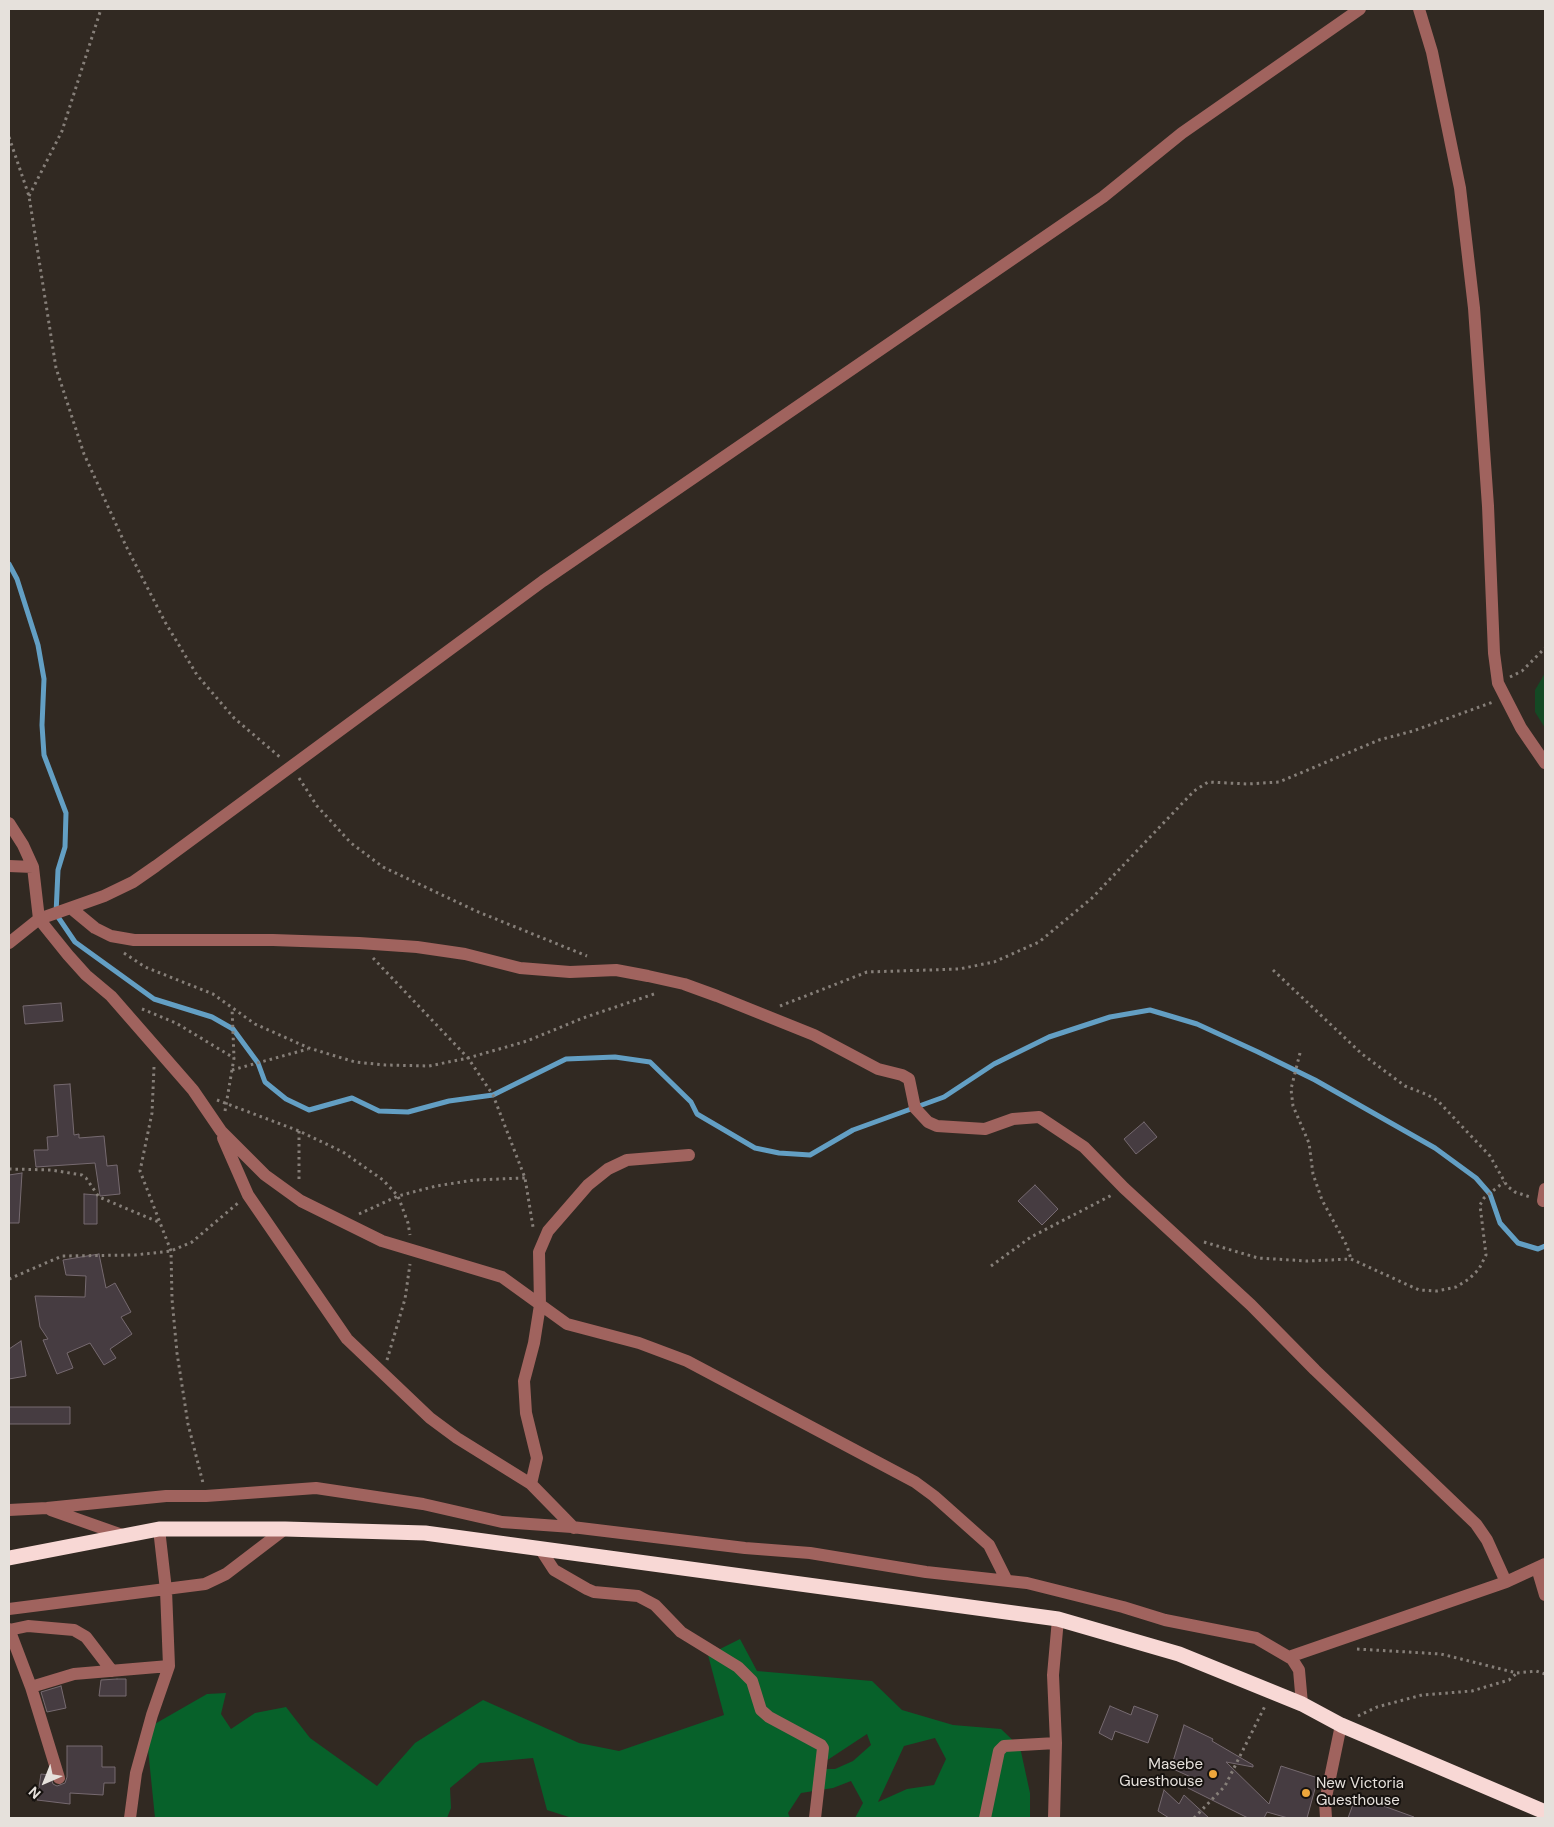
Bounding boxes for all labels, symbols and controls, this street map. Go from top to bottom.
place label: Masebe Guesthouse [1119,1756,1203,1791]
north arrow [20,1757,70,1807]
marker: Masebe Guesthouse [1207,1768,1219,1780]
place label: New Victoria Guesthouse [1316,1775,1404,1810]
text: N [25,1783,45,1803]
marker: New Victoria Guesthouse [1300,1787,1312,1799]

